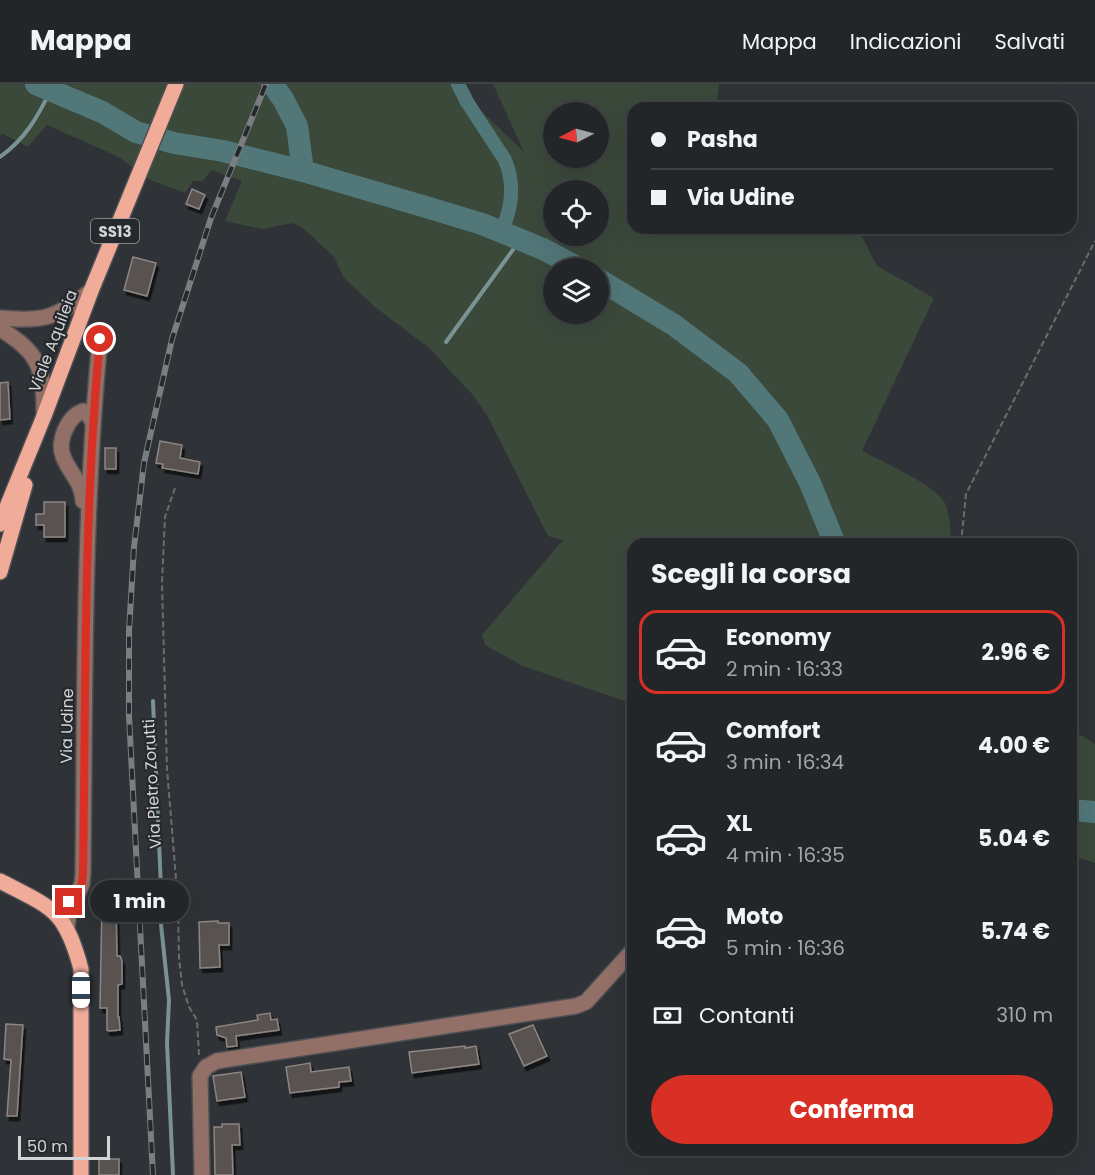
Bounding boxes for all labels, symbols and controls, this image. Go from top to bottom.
text: Mappa [30,21,132,60]
text: Mappa [742,27,817,56]
text: Indicazioni [850,27,962,56]
text: Salvati [995,27,1065,56]
north arrow [543,102,609,168]
map controls [543,102,609,324]
text: Pasha [687,124,758,155]
button: locate [543,180,609,246]
text: Via Udine [687,182,794,213]
road number: SS13 [91,219,139,243]
button: layers [543,258,609,324]
street label: Viale Aquileia [23,286,83,396]
route start [86,325,113,352]
text: Scegli la corsa [651,555,851,592]
text: Economy [726,622,831,653]
icon: car [654,625,708,679]
text: 2.96 € [982,637,1050,668]
text: 2 min · 16:33 [726,655,843,683]
street label: Via Udine [55,688,79,764]
text: Comfort [726,715,820,746]
icon: car [654,718,708,772]
street label: Via Pietro Zorutti [137,719,167,849]
text: 4.00 € [978,730,1050,761]
text: 3 min · 16:34 [726,748,844,776]
text: XL [726,808,752,839]
icon: car [654,811,708,865]
text: 5.04 € [978,823,1050,854]
text: 4 min · 16:35 [726,841,845,869]
callout: 1 min [90,881,189,923]
text: 1 min [113,887,166,915]
route end [55,888,82,915]
text: Moto [726,901,783,932]
icon: car [654,904,708,958]
text: 5.74 € [981,916,1050,947]
text: 5 min · 16:36 [726,934,845,962]
car [72,972,90,1008]
icon: cash [651,999,684,1032]
text: Contanti [699,1000,795,1031]
text: 310 m [996,1001,1053,1029]
button: Conferma [651,1075,1053,1144]
scale bar [18,1133,110,1160]
text: 50 m [27,1135,68,1158]

